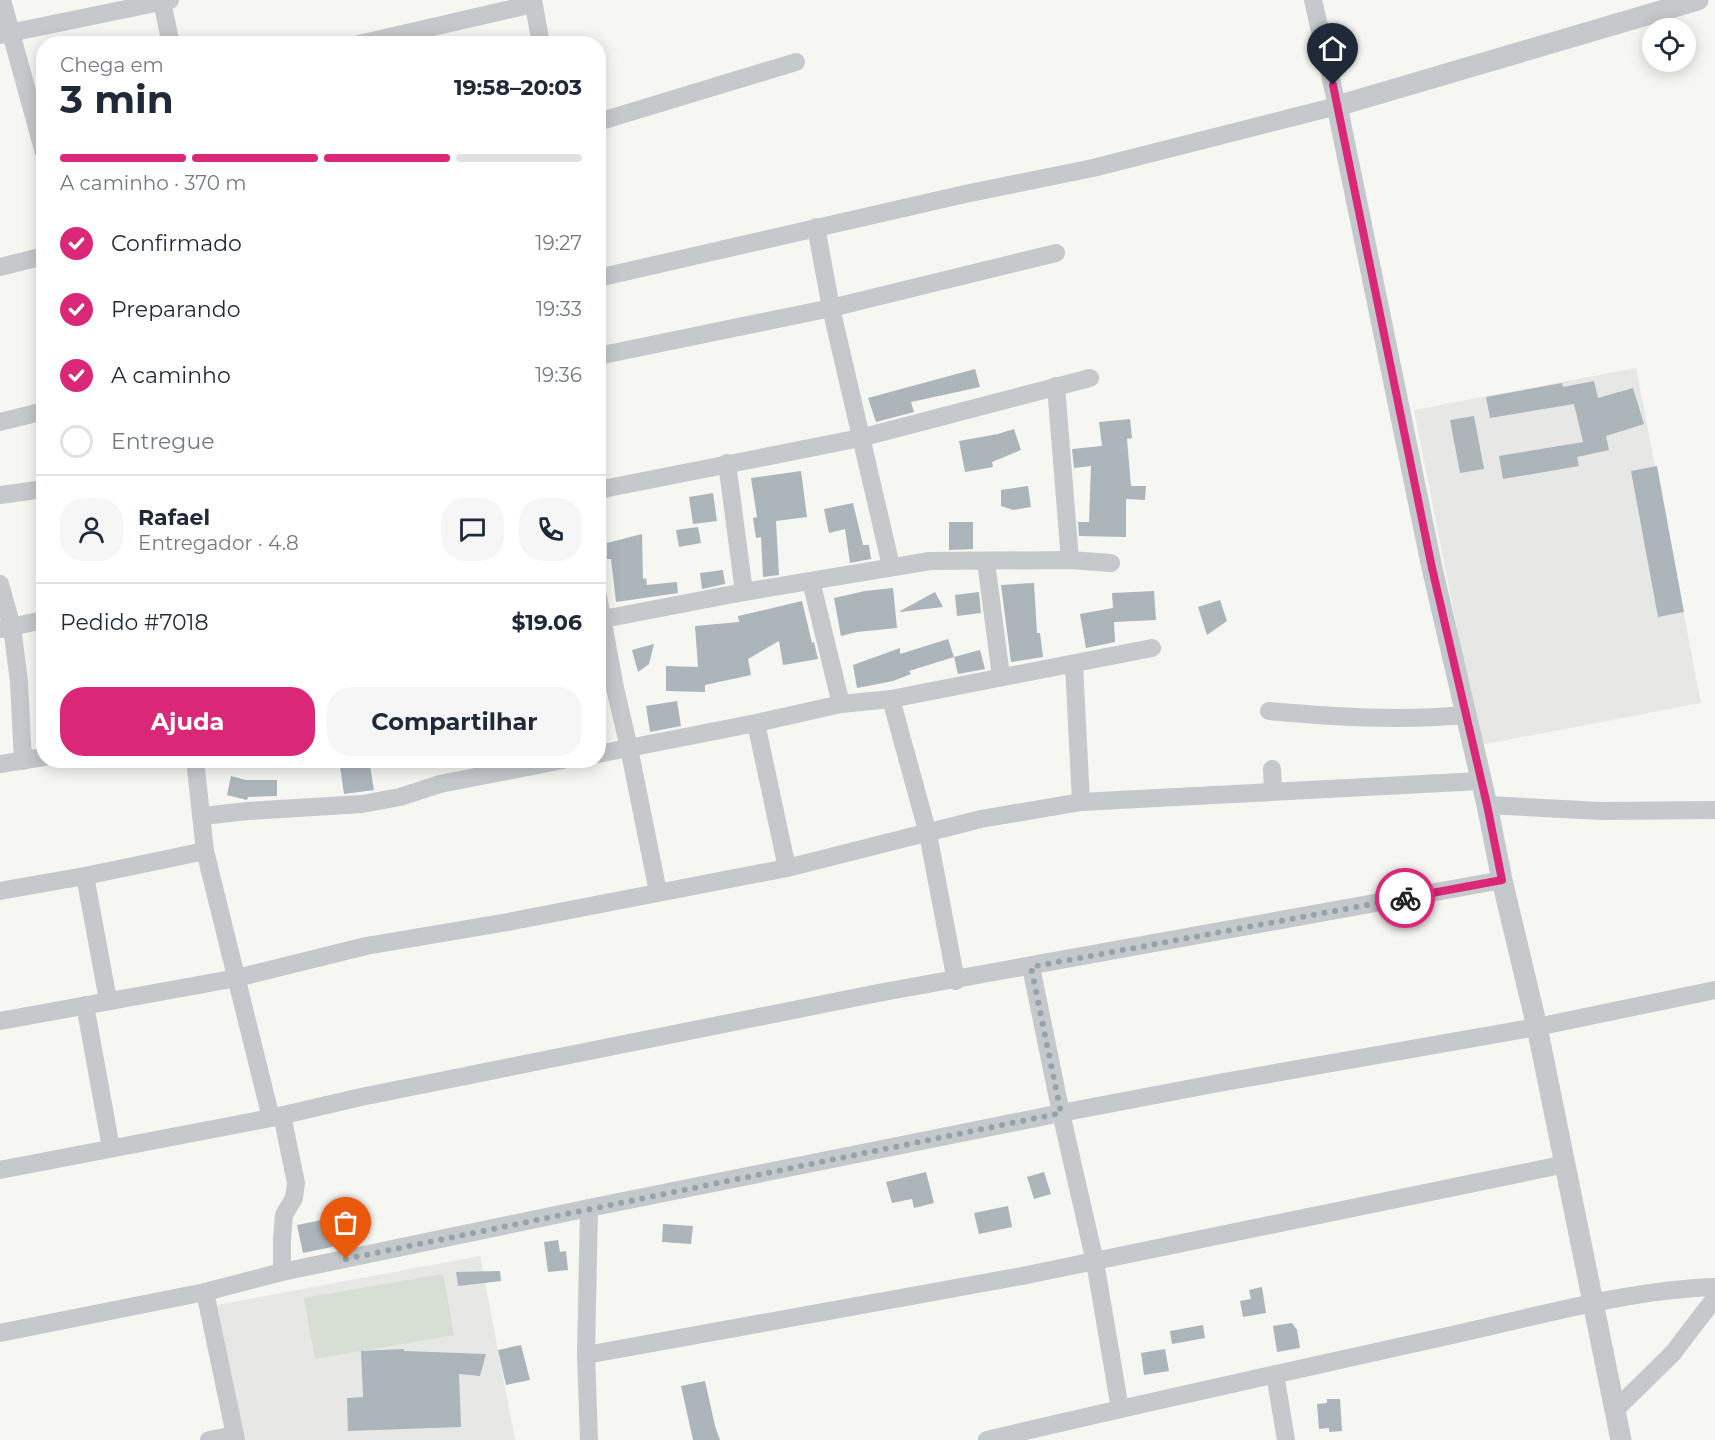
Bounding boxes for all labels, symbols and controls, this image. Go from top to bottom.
map controls [1642,18,1696,72]
button: locate [1642,18,1696,72]
pin [1307,23,1358,85]
icon: home [1316,32,1349,65]
text: Chega em [60,53,164,77]
text: 19:58–20:03 [454,74,582,101]
text: 3 min [60,75,174,123]
text: A caminho · 370 m [60,171,246,195]
icon: check [60,227,93,260]
text: Confirmado [111,230,242,257]
text: 19:27 [535,231,582,255]
icon: check [60,293,93,326]
text: Preparando [111,296,240,323]
text: 19:33 [536,297,582,321]
icon: check [60,359,93,392]
text: A caminho [111,362,231,389]
text: 19:36 [535,363,582,387]
text: Entregue [111,428,215,455]
button: person [60,498,123,561]
button: chat [441,498,504,561]
button: phone [519,498,582,561]
text: Rafael [138,504,210,531]
text: Entregador · 4.8 [138,531,299,555]
text: Pedido #7018 [60,609,208,636]
text: $19.06 [511,609,582,636]
button: Ajuda [60,687,315,756]
button: Compartilhar [327,687,582,756]
courier [1375,868,1435,928]
icon: bike [1389,882,1422,915]
pin [320,1197,371,1259]
icon: bag [329,1206,362,1239]

